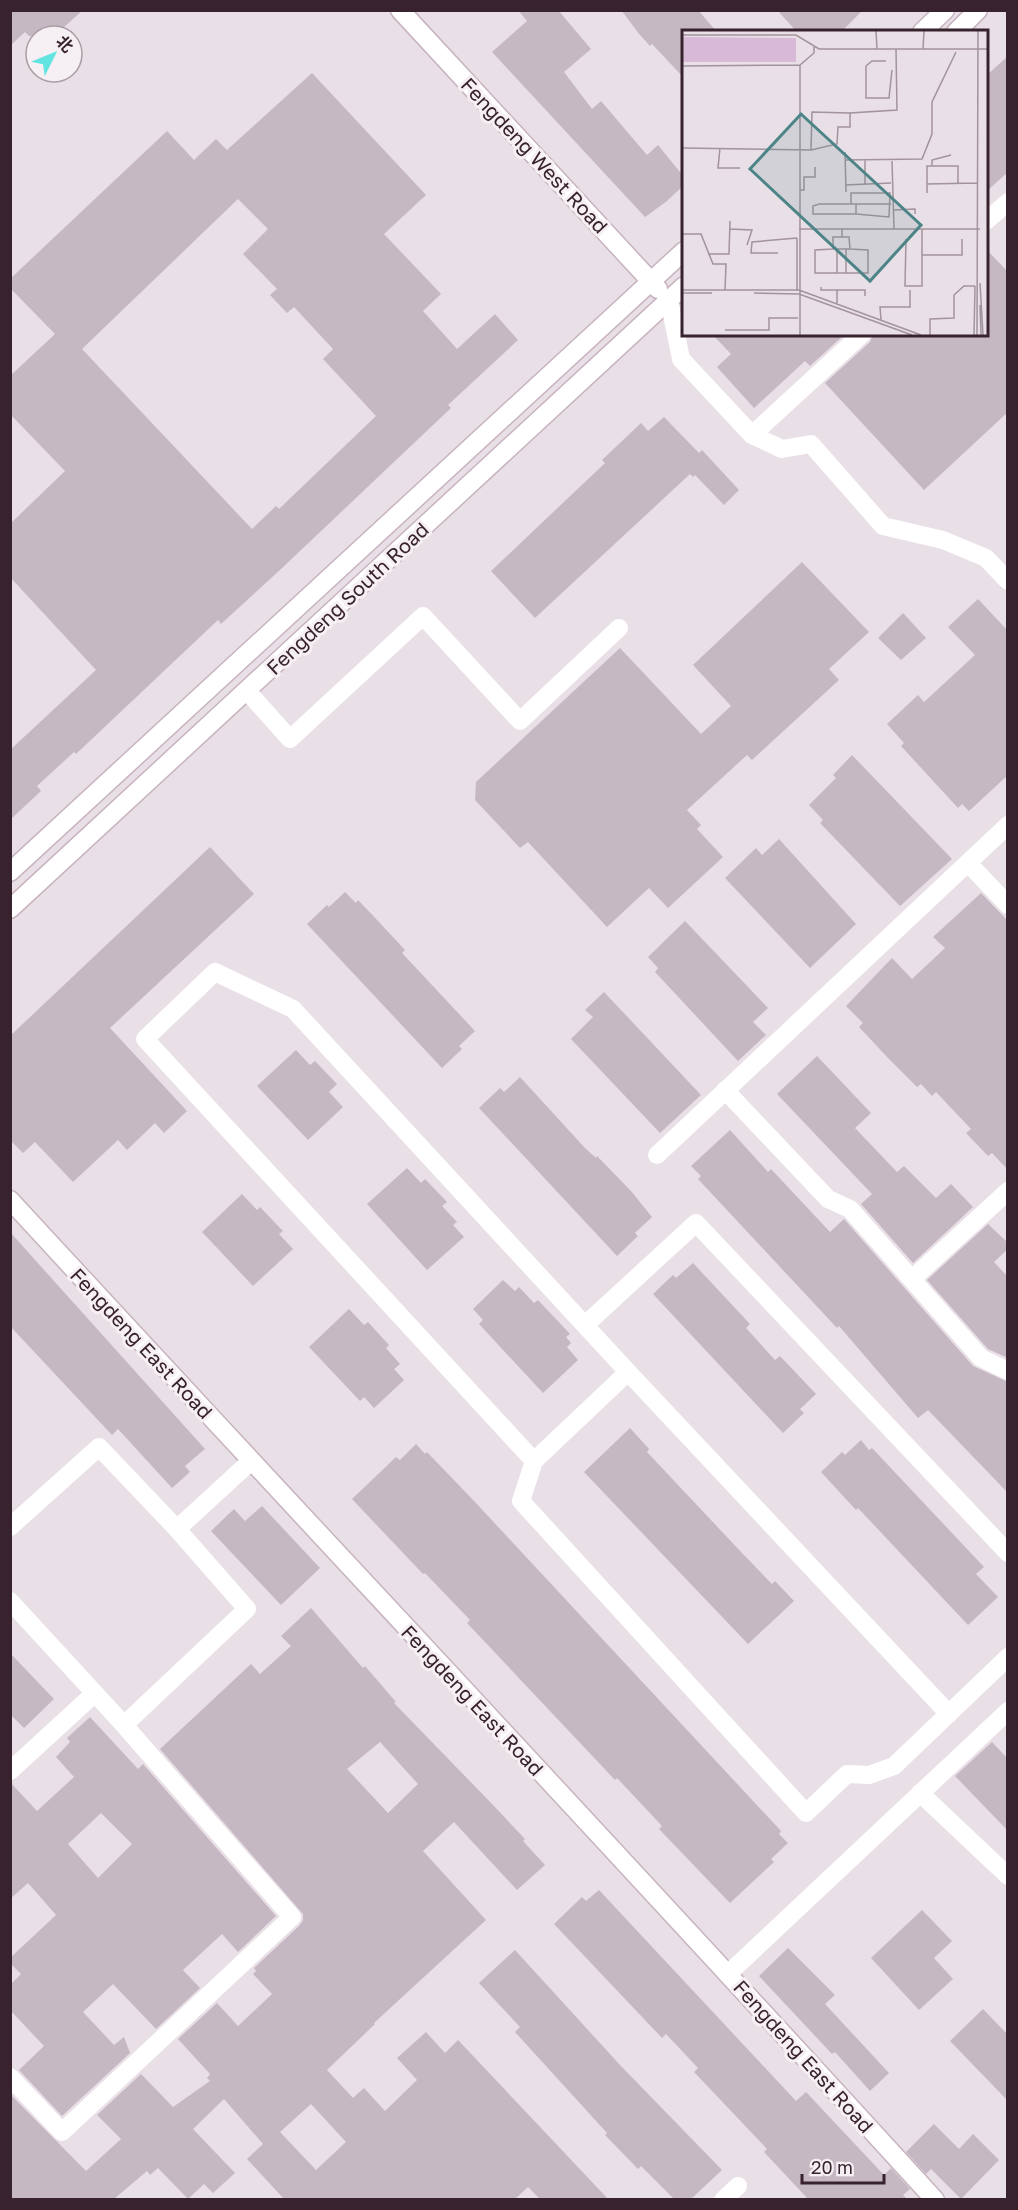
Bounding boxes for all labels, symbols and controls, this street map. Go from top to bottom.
north arrow [24,24,84,84]
inset map [682,30,988,336]
text: 北 [52,31,78,56]
street label: Fengdeng West Road [457,72,613,238]
street label: Fengdeng South Road [261,517,433,679]
street label: Fengdeng East Road [66,1263,218,1423]
street label: Fengdeng East Road [397,1620,549,1780]
street label: Fengdeng East Road [729,1975,879,2137]
scale bar [802,2147,884,2185]
text: 20 m [811,2156,853,2178]

